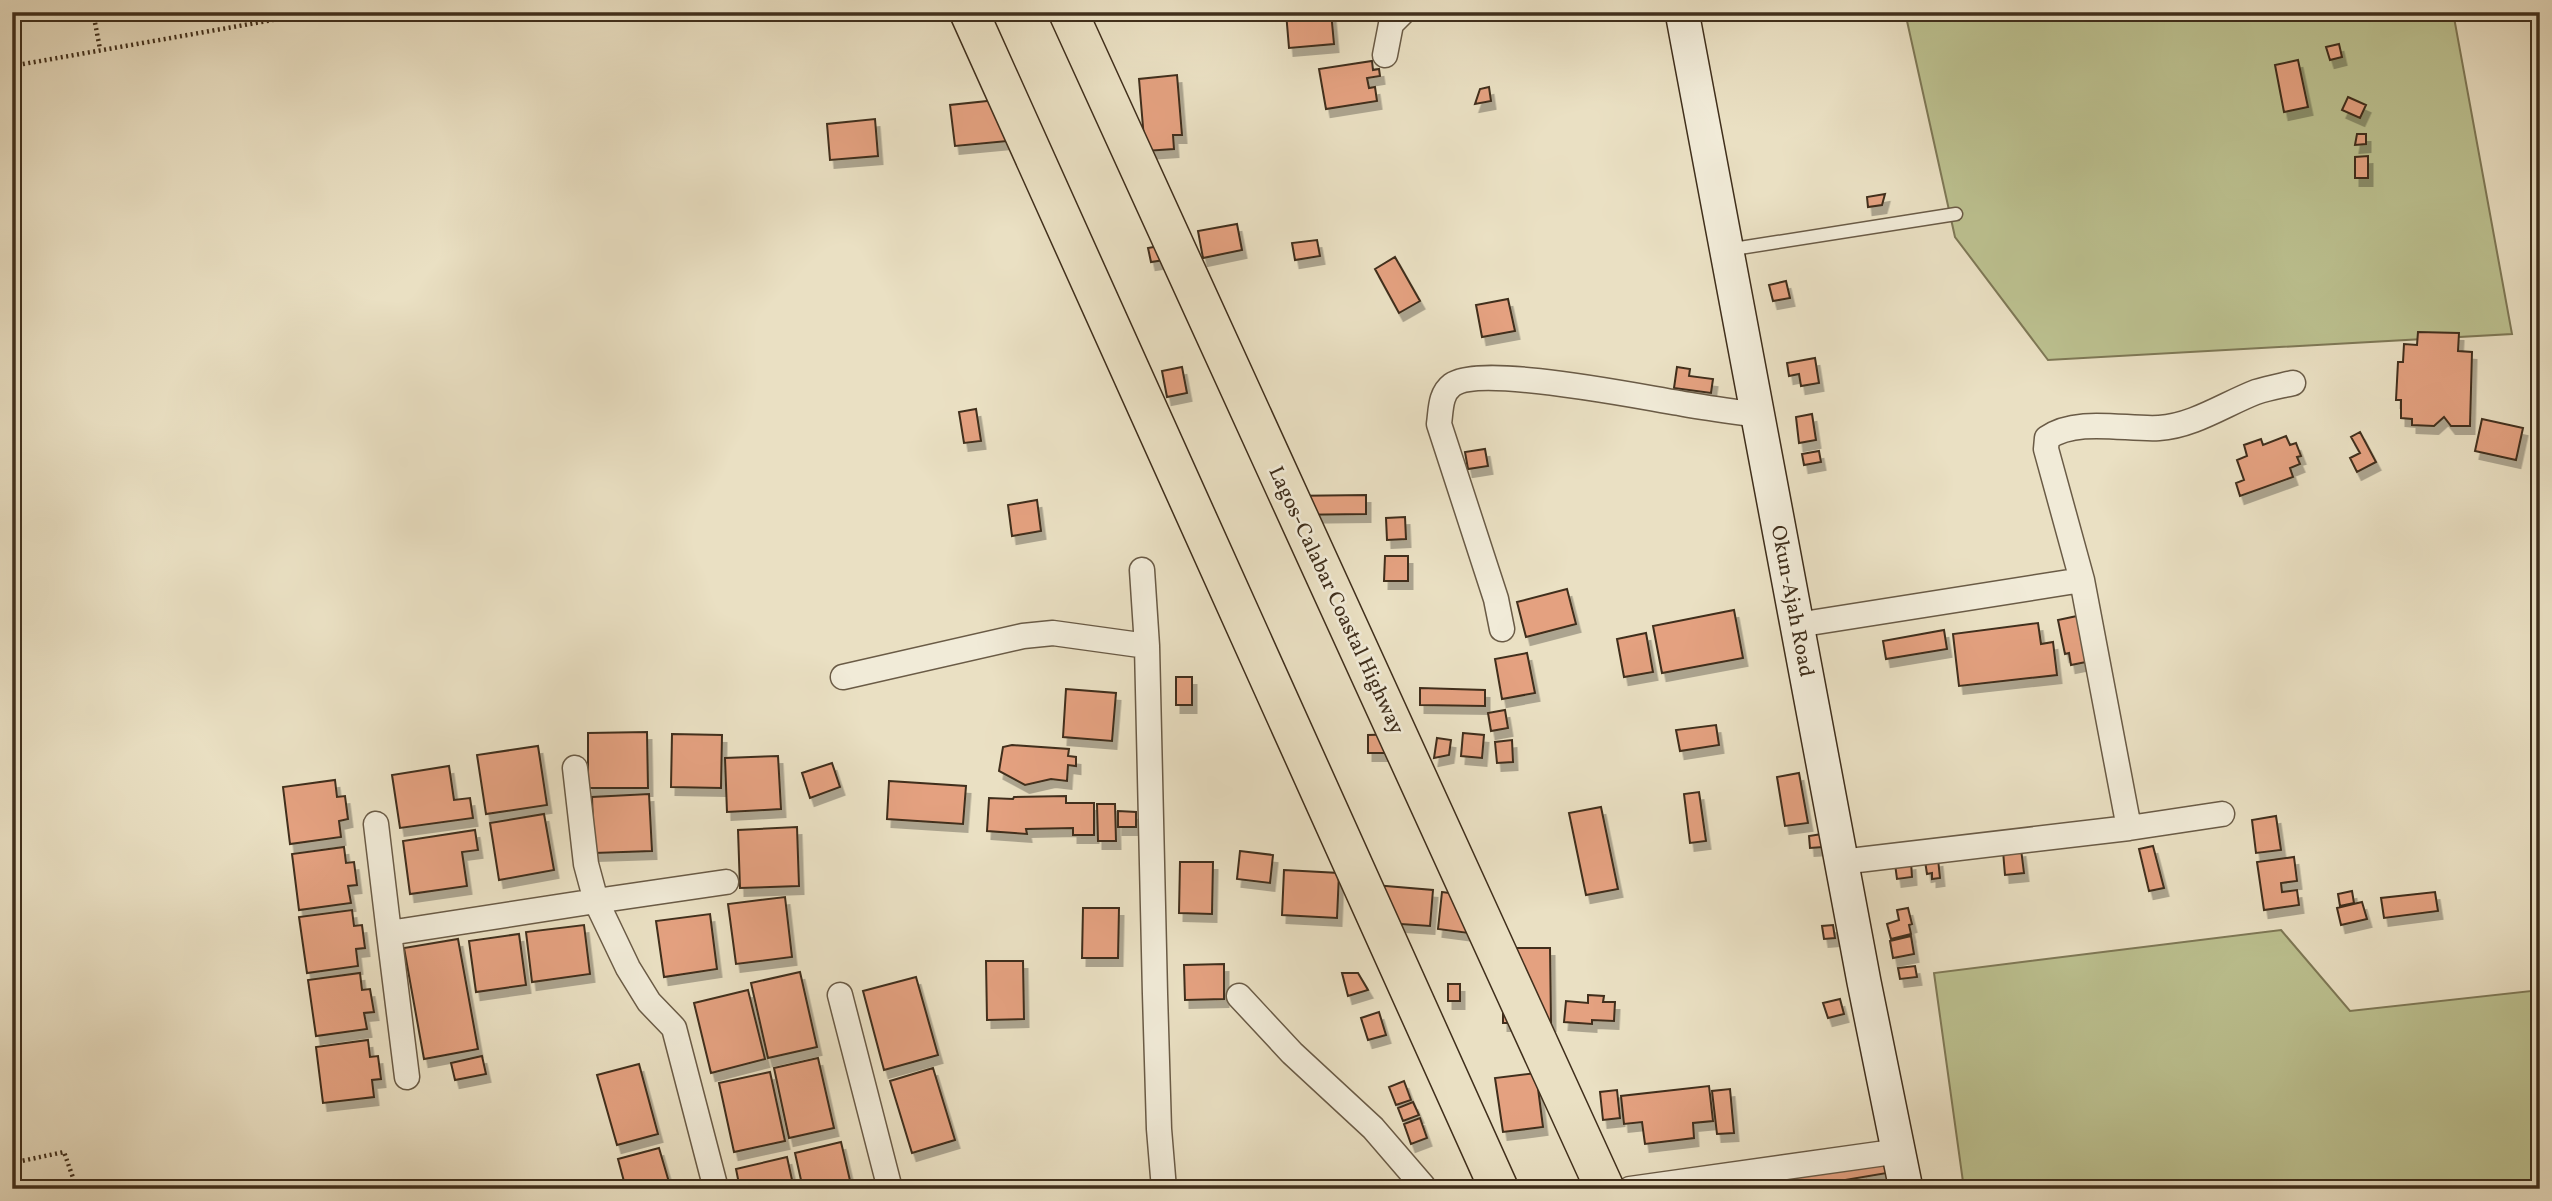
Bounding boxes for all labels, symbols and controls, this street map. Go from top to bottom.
street label: Lagos-Calabar Coastal Highway [1261,462,1411,740]
street label: Okun-Ajah Road [1763,523,1820,680]

